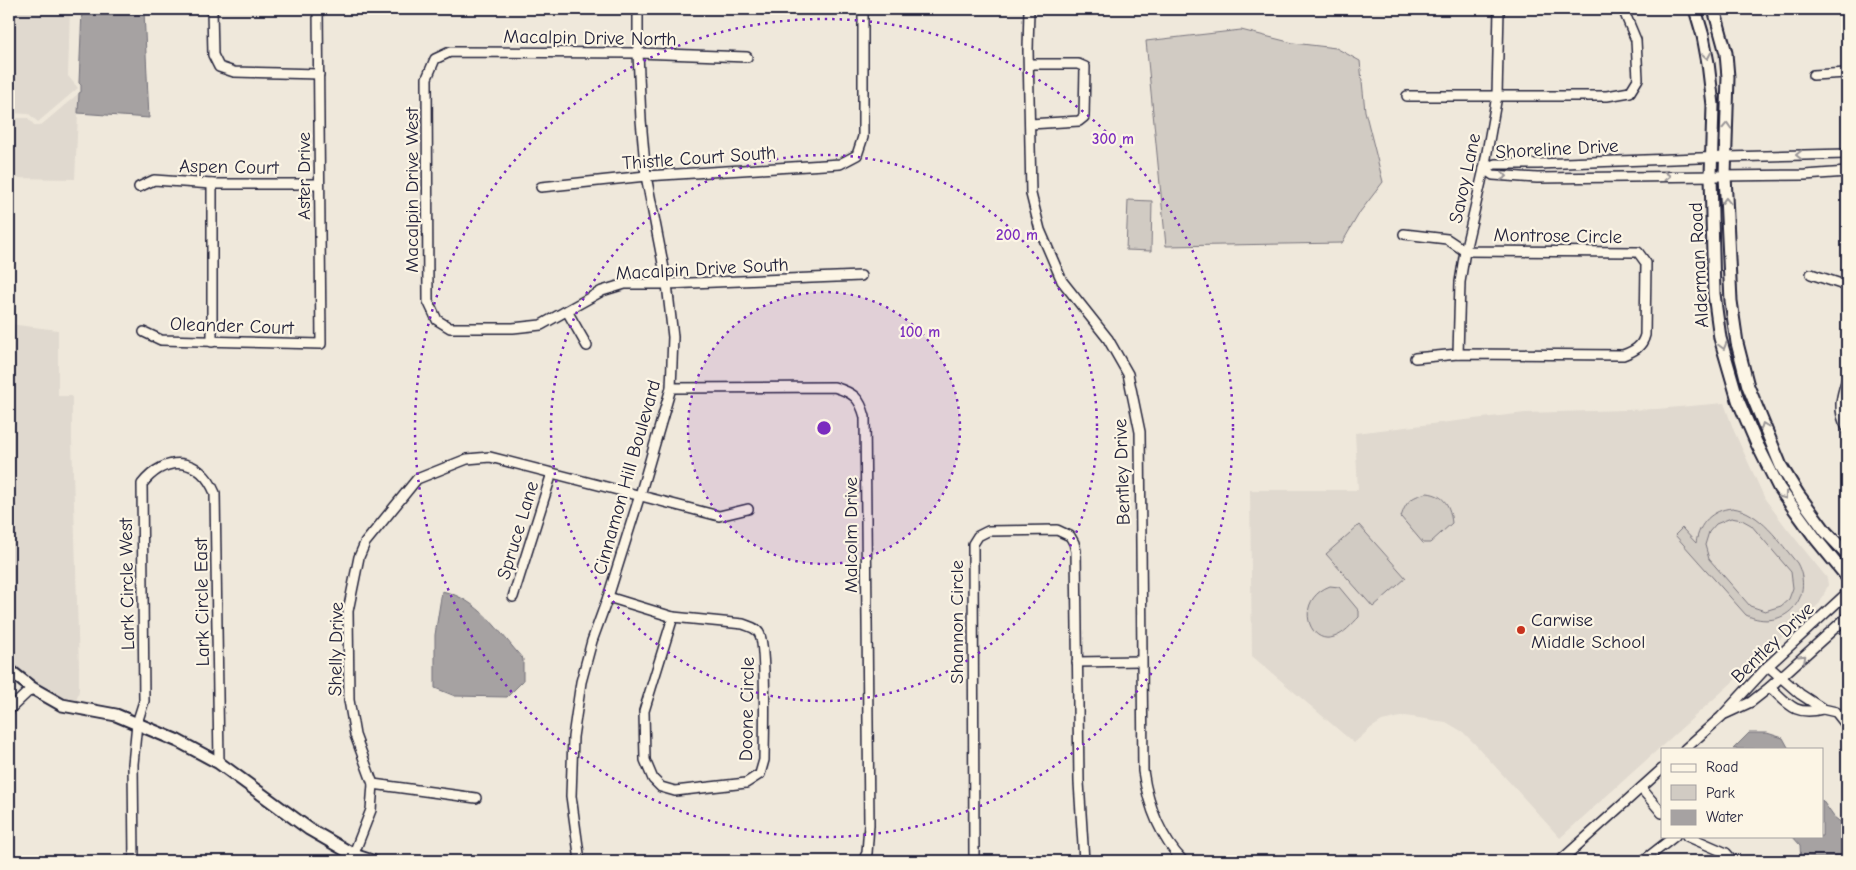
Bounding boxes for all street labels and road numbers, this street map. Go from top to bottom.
street label: Macalpin Drive North [503,25,677,51]
street label: Macalpin Drive West [401,107,423,273]
street label: Savoy Lane [1445,131,1485,225]
street label: Aster Drive [293,132,315,220]
street label: Shoreline Drive [1495,135,1619,163]
street label: Thistle Court South [621,142,777,174]
street label: Aspen Court [179,155,280,179]
street label: Alderman Road [1685,202,1713,328]
street label: Montrose Circle [1494,224,1622,248]
street label: Macalpin Drive South [615,253,789,285]
street label: Oleander Court [170,313,295,339]
street label: Cinnamon Hill Boulevard [589,377,665,577]
street label: Bentley Drive [1109,418,1135,526]
street label: Malcolm Drive [840,477,862,593]
street label: Spruce Lane [493,478,543,582]
street label: Lark Circle West [115,517,139,650]
street label: Lark Circle East [190,537,214,667]
street label: Shannon Circle [946,560,968,684]
street label: Bentley Drive [1727,598,1819,688]
street label: Shelly Drive [324,602,348,696]
street label: Doone Circle [735,657,759,761]

